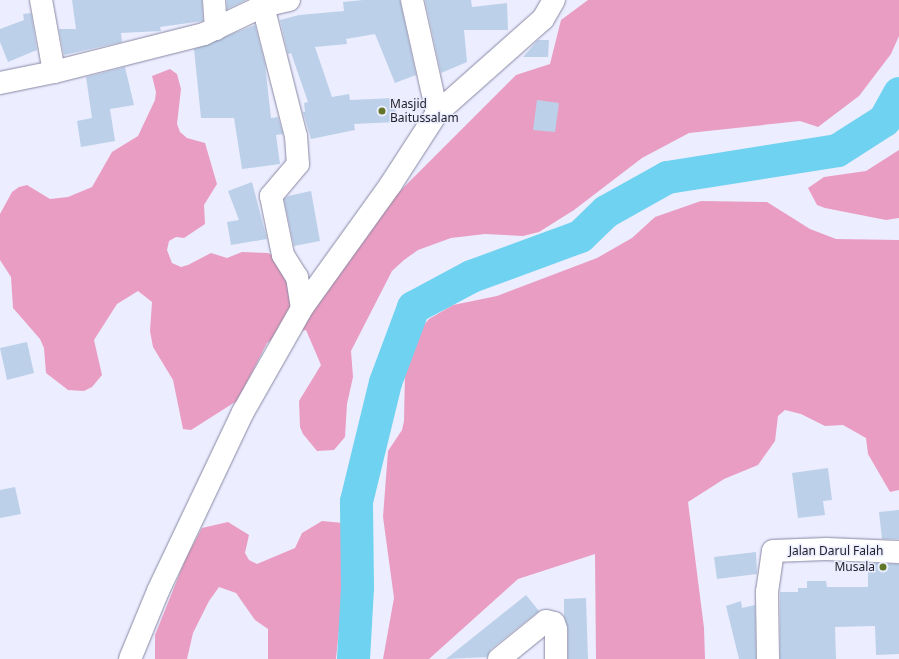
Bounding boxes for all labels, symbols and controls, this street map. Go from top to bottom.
place label: Masjid Baitussalam [390,97,459,125]
marker: Masjid Baitussalam [377,106,387,116]
street label: Jalan Darul Falah [789,544,883,558]
place label: Musala [834,560,875,574]
marker: Musala [878,562,888,572]

